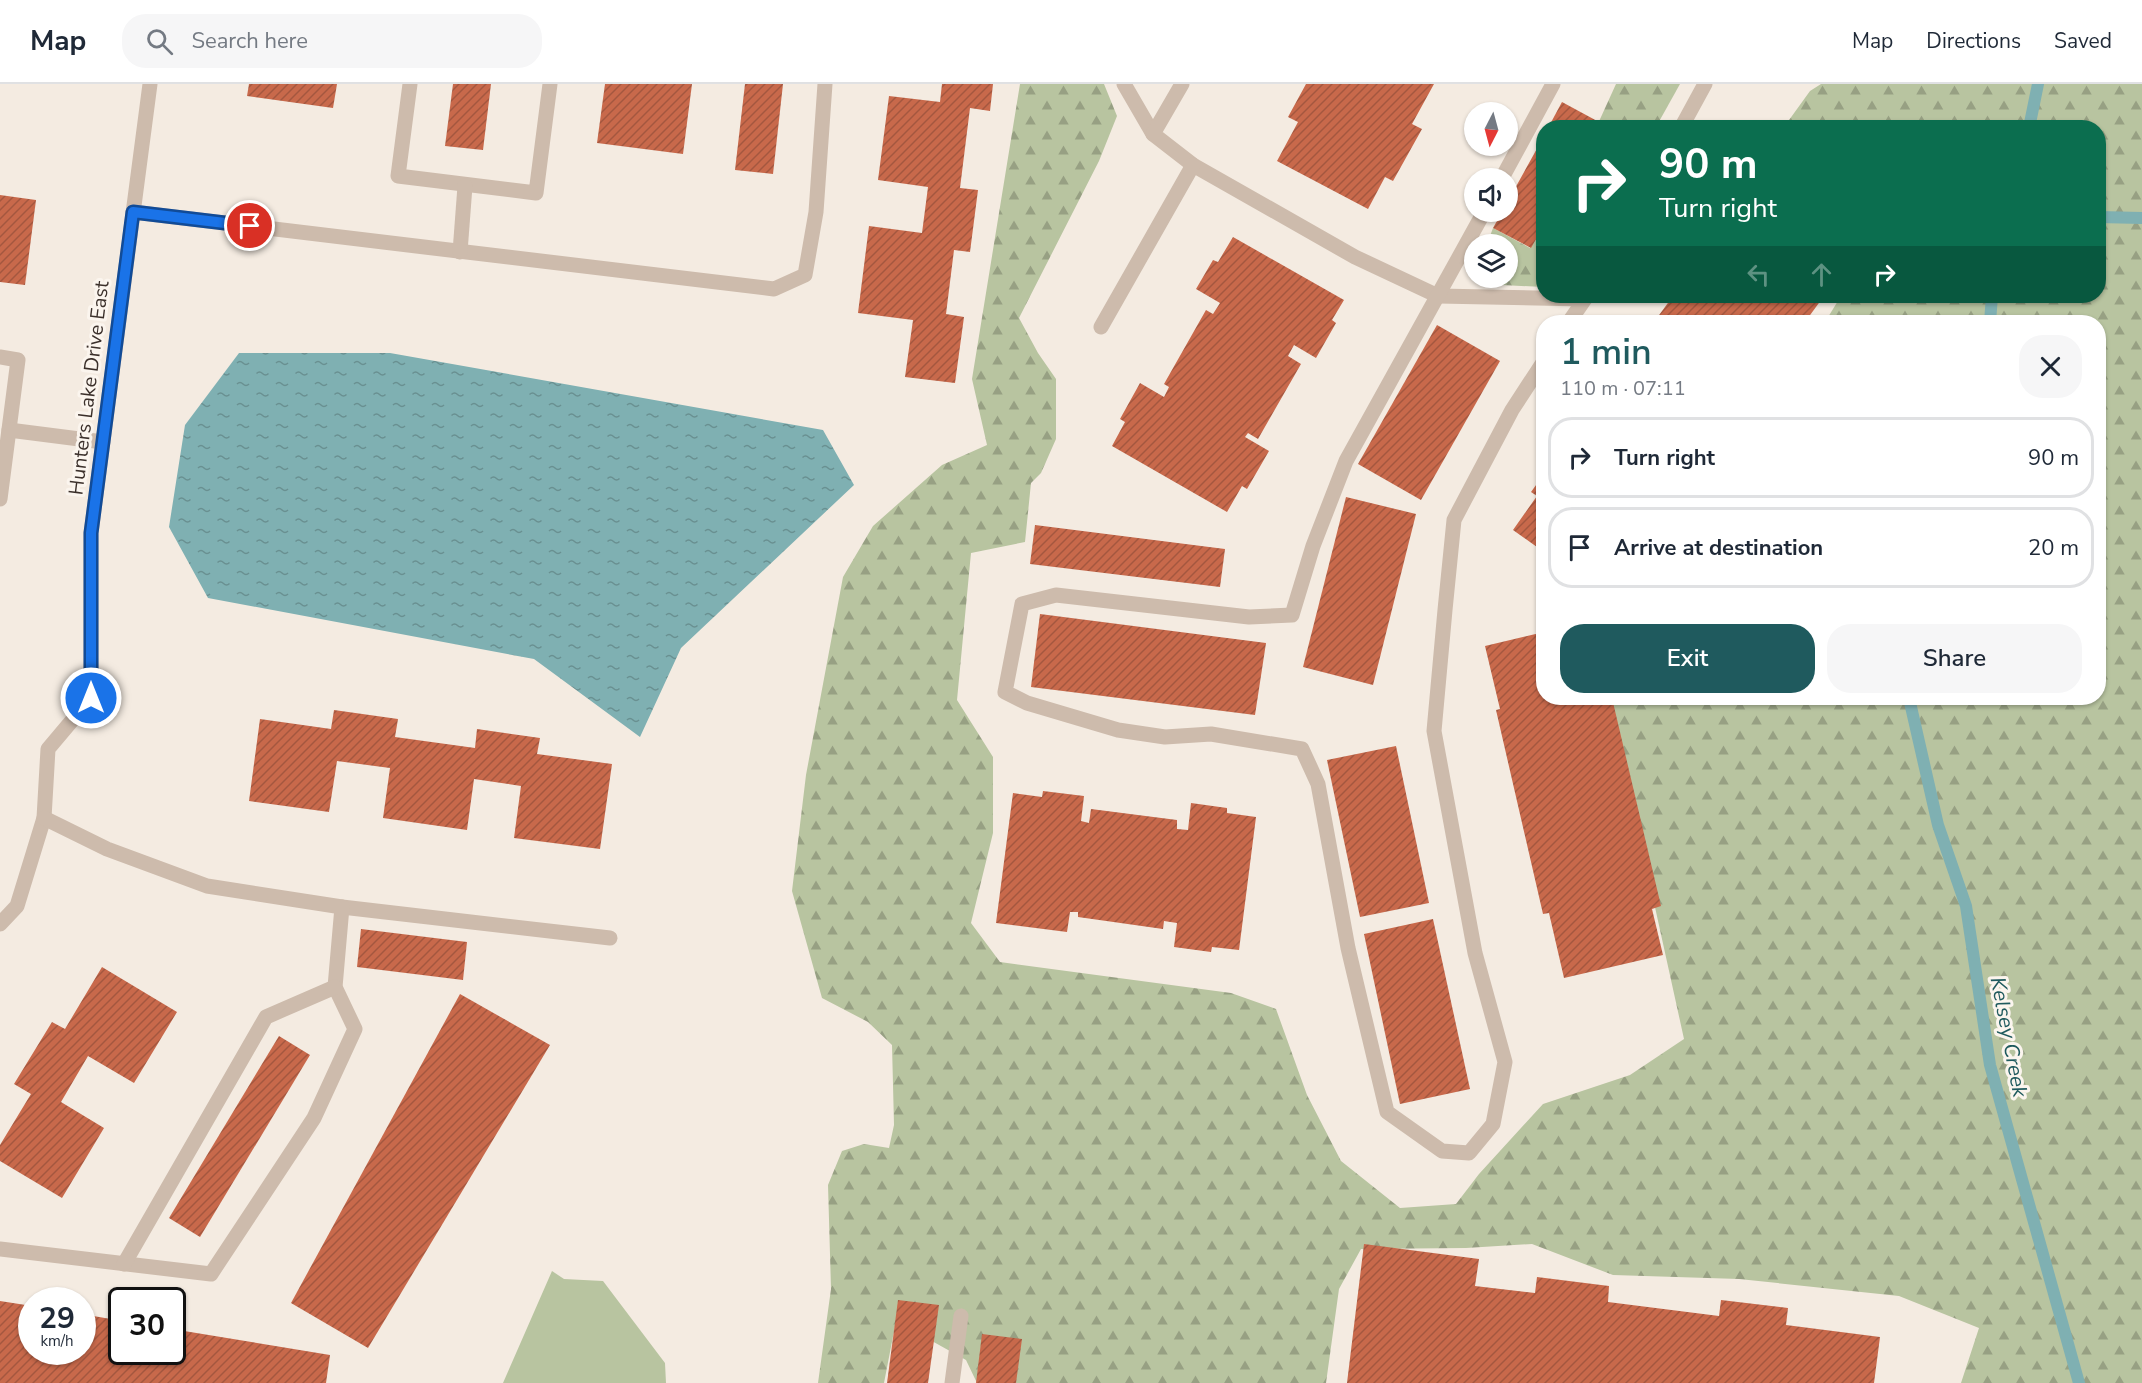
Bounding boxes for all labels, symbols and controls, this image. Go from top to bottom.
search box [122,14,542,68]
text: Map [30,22,86,60]
icon: search [143,25,176,58]
text: Search here [191,26,308,56]
text: Map [1852,27,1893,55]
text: Directions [1926,27,2021,55]
text: Saved [2054,27,2112,55]
north arrow [1464,102,1518,156]
map controls [1464,102,1518,288]
text: 90 m [1659,136,1758,193]
icon: right [1560,144,1638,222]
button: sound [1464,168,1518,222]
text: Turn right [1659,190,1777,227]
pin [224,200,275,251]
icon: arrive [233,209,266,242]
button: layers [1464,234,1518,288]
icon: left [1742,258,1775,291]
icon: ahead [1805,258,1838,291]
icon: right [1868,258,1901,291]
street label: Hunters Lake Drive East [62,278,116,497]
text: 1 min [1560,328,1652,377]
button: close [2019,335,2082,398]
text: 110 m · 07:11 [1560,375,1686,402]
icon: right [1563,441,1596,474]
text: Turn right [1614,443,1715,473]
text: 90 m [2028,443,2079,473]
icon: arrive [1563,531,1596,564]
text: Arrive at destination [1614,533,1823,563]
text: 20 m [2028,533,2079,563]
button: Exit [1560,624,1815,693]
button: Share [1827,624,2082,693]
position arrow [59,666,123,730]
water label: Kelsey Creek [1984,975,2034,1100]
speed limit sign: 30 [108,1287,186,1365]
text: 29 [39,1298,75,1339]
text: km/h [40,1331,74,1351]

